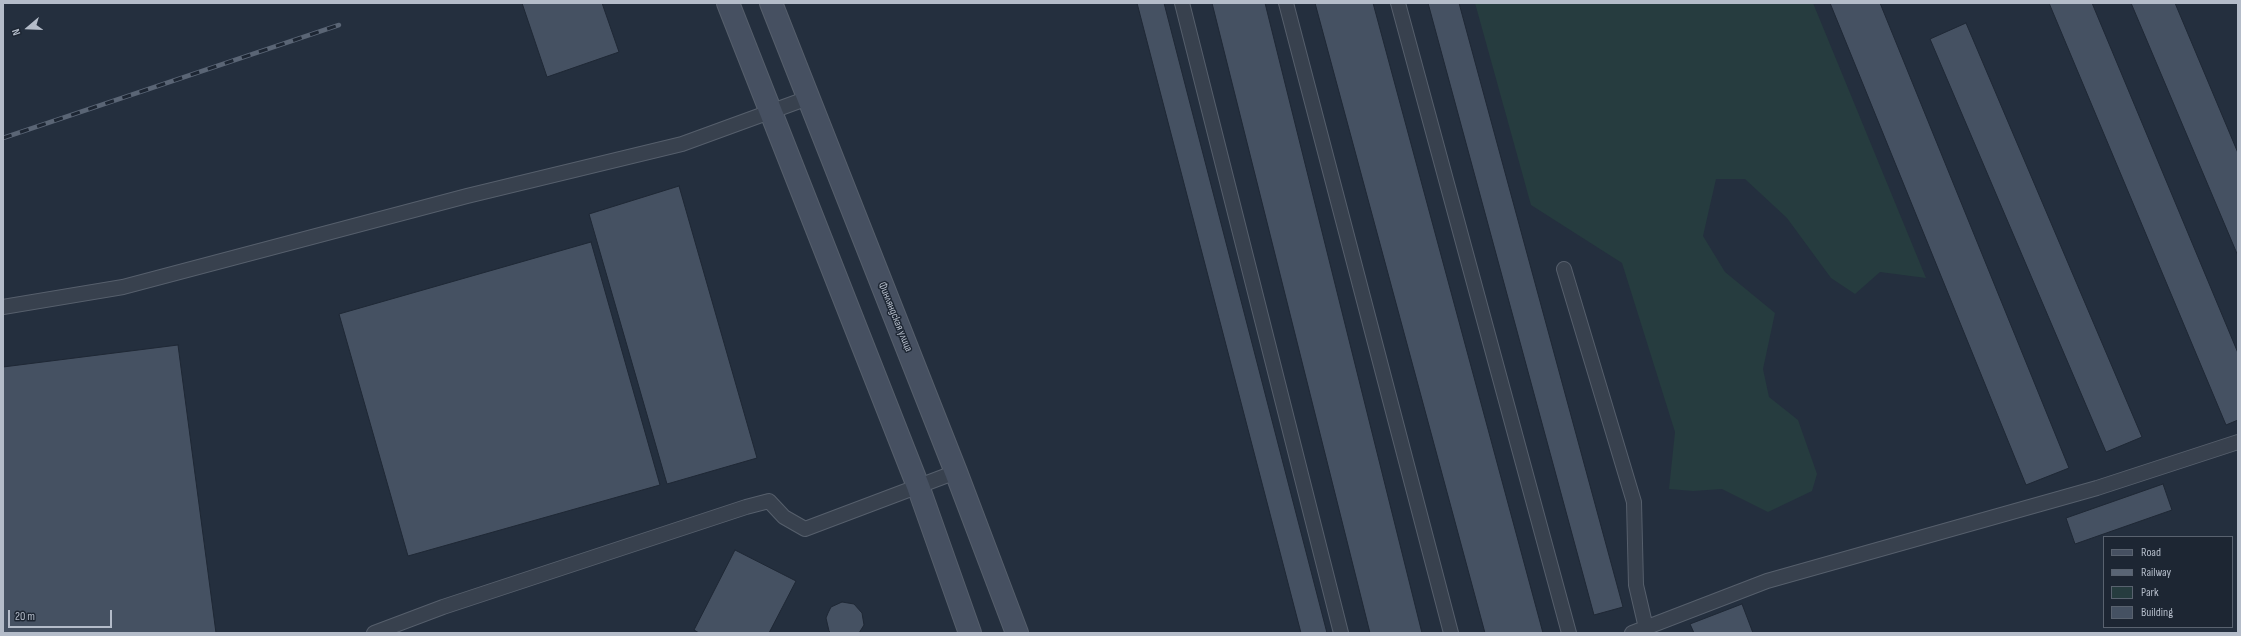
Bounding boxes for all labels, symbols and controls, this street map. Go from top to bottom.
north arrow [8,8,48,48]
text: N [9,27,23,37]
street label: Финляндская улица [875,280,915,354]
legend [2103,536,2233,628]
text: Road [2141,545,2161,560]
text: Railway [2141,565,2171,580]
text: Park [2141,585,2159,600]
scale bar [10,602,114,628]
text: Building [2141,605,2173,620]
text: 20 m [15,609,35,624]

